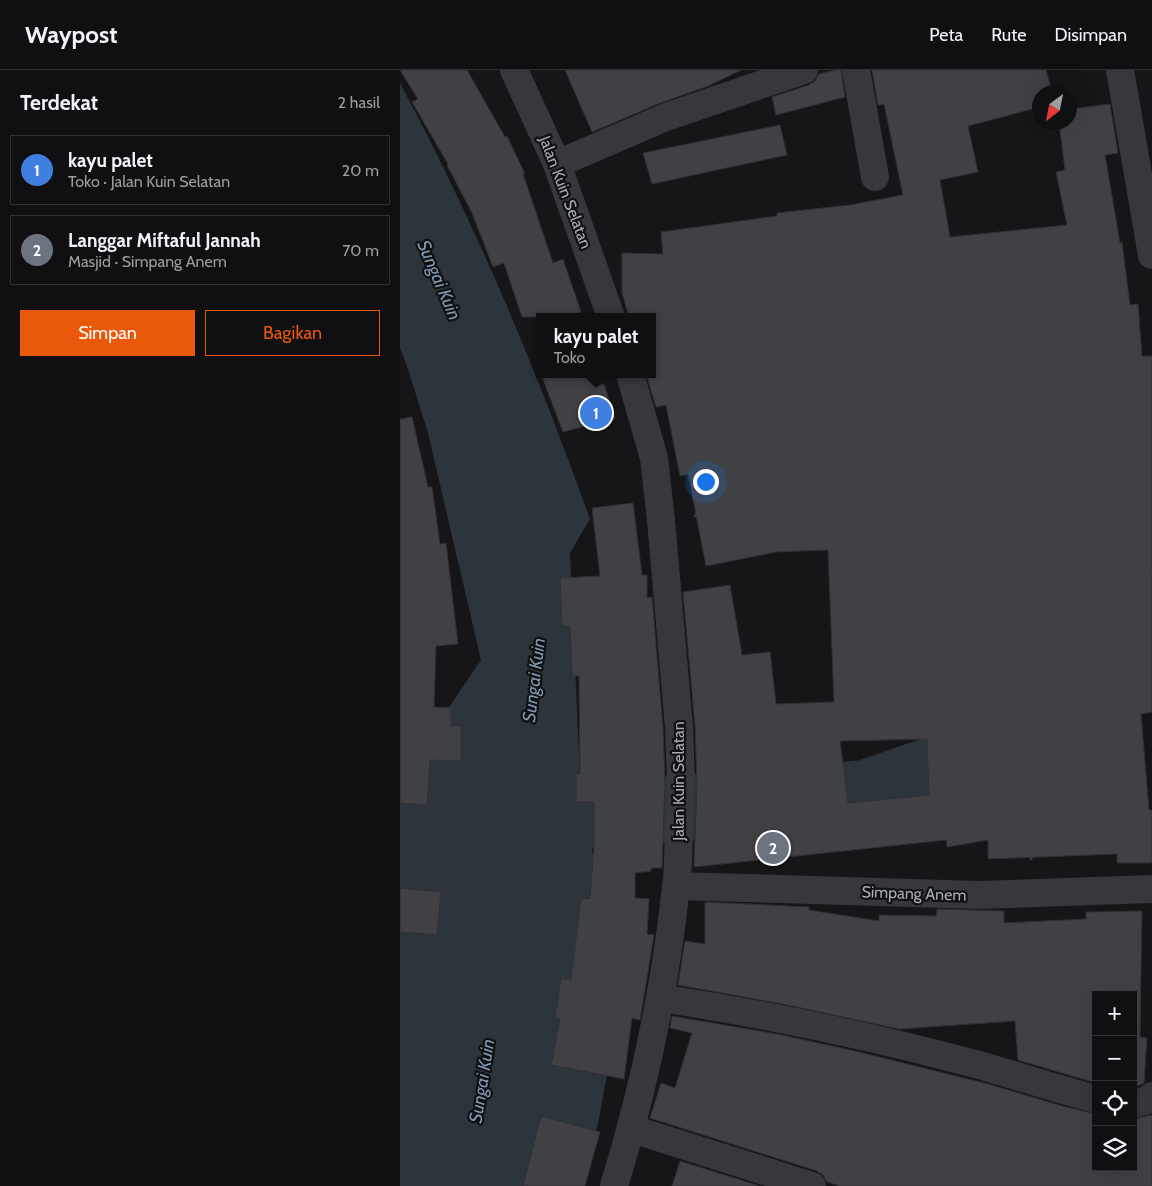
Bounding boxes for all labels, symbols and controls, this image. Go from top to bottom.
text: Waypost [25,20,117,49]
text: Peta [929,24,963,46]
text: Rute [991,24,1026,46]
text: Disimpan [1054,24,1127,46]
north arrow [1032,85,1077,130]
text: Terdekat [20,90,98,115]
text: 2 hasil [338,93,380,112]
street label: Jalan Kuin Selatan [535,132,596,251]
text: kayu palet [68,149,153,172]
text: 1 [34,161,40,180]
text: 20 m [342,161,379,180]
text: Toko · Jalan Kuin Selatan [68,172,230,191]
text: Langgar Miftaful Jannah [68,229,261,252]
water label: Sungai Kuin [412,237,466,323]
text: 2 [33,241,41,260]
text: 70 m [342,241,379,260]
text: Masjid · Simpang Anem [68,252,227,271]
button: Simpan [20,310,195,356]
button: Bagikan [205,310,380,356]
popup [536,313,656,378]
text: kayu palet [554,325,638,348]
text: Toko [554,348,585,367]
pin: 1 [580,394,612,432]
your location [693,469,719,495]
water label: Sungai Kuin [518,637,550,723]
street label: Jalan Kuin Selatan [669,721,688,842]
pin: 2 [757,829,789,867]
street label: Simpang Anem [861,882,967,905]
map controls [1092,991,1137,1171]
button: + [1092,991,1137,1036]
button: − [1092,1036,1137,1081]
water label: Sungai Kuin [465,1037,499,1125]
button: locate [1092,1081,1137,1126]
button: layers [1092,1126,1137,1171]

